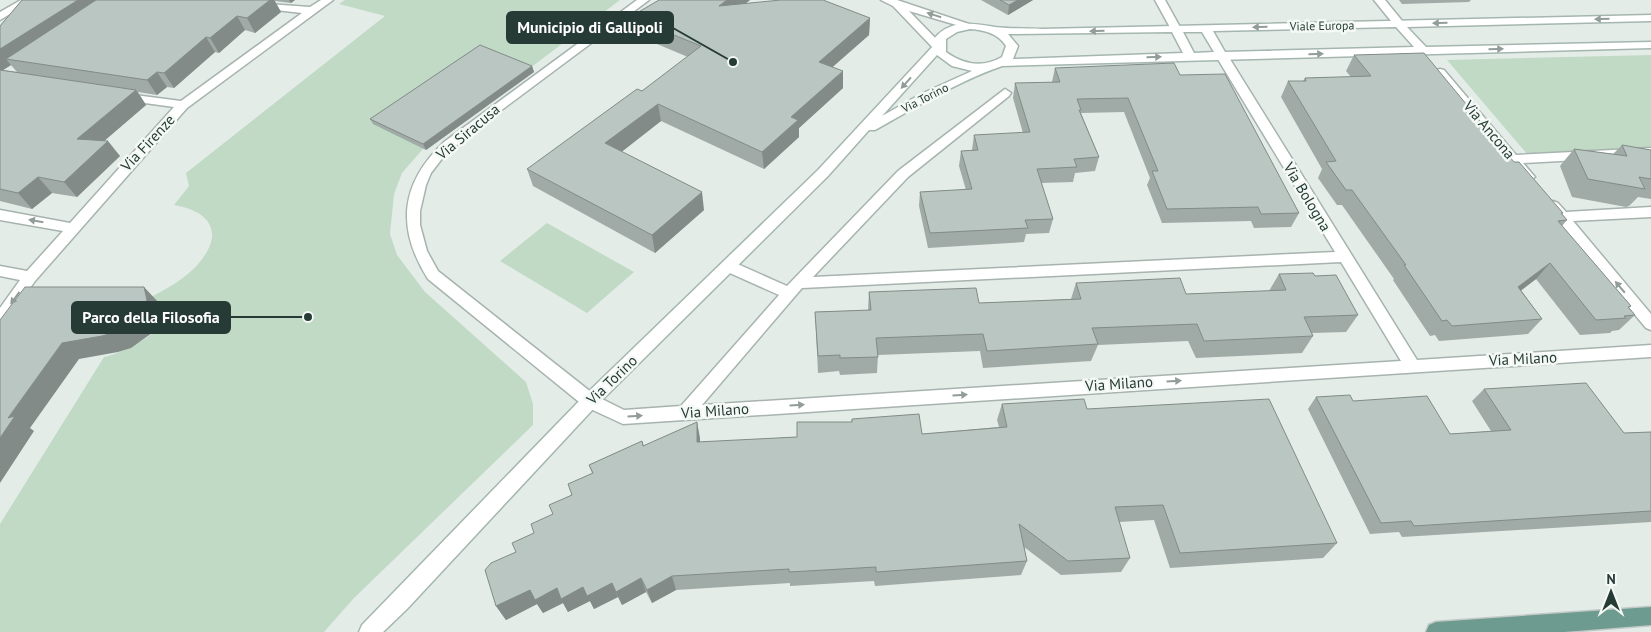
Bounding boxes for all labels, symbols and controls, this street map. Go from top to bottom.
one-way arrow [926,10,941,18]
callout: Municipio di Gallipoli [507,12,673,43]
one-way arrow [1594,15,1610,23]
text: Municipio di Gallipoli [517,17,663,37]
street label: Viale Europa [1289,17,1354,34]
one-way arrow [1432,19,1448,27]
one-way arrow [1252,23,1268,31]
one-way arrow [1089,27,1105,35]
one-way arrow [1489,45,1505,53]
one-way arrow [1309,50,1325,58]
one-way arrow [1146,53,1162,61]
one-way arrow [900,76,912,88]
street label: Via Torino [898,79,951,116]
street label: Via Ancona [1459,96,1519,163]
street label: Via Siracusa [431,100,503,164]
street label: Via Firenze [116,110,179,176]
street label: Via Bologna [1279,158,1335,235]
one-way arrow [28,217,44,225]
one-way arrow [1614,281,1625,294]
one-way arrow [10,291,20,305]
callout: Parco della Filosofia [72,302,230,333]
text: Parco della Filosofia [82,307,220,327]
street label: Via Milano [1488,347,1557,370]
street label: Via Torino [582,351,641,409]
street label: Via Milano [1083,372,1154,395]
one-way arrow [1166,376,1182,384]
one-way arrow [952,390,968,398]
street label: Via Milano [679,399,750,422]
one-way arrow [790,401,806,409]
one-way arrow [628,412,644,420]
north arrow [1586,567,1636,617]
text: N [1606,570,1616,588]

